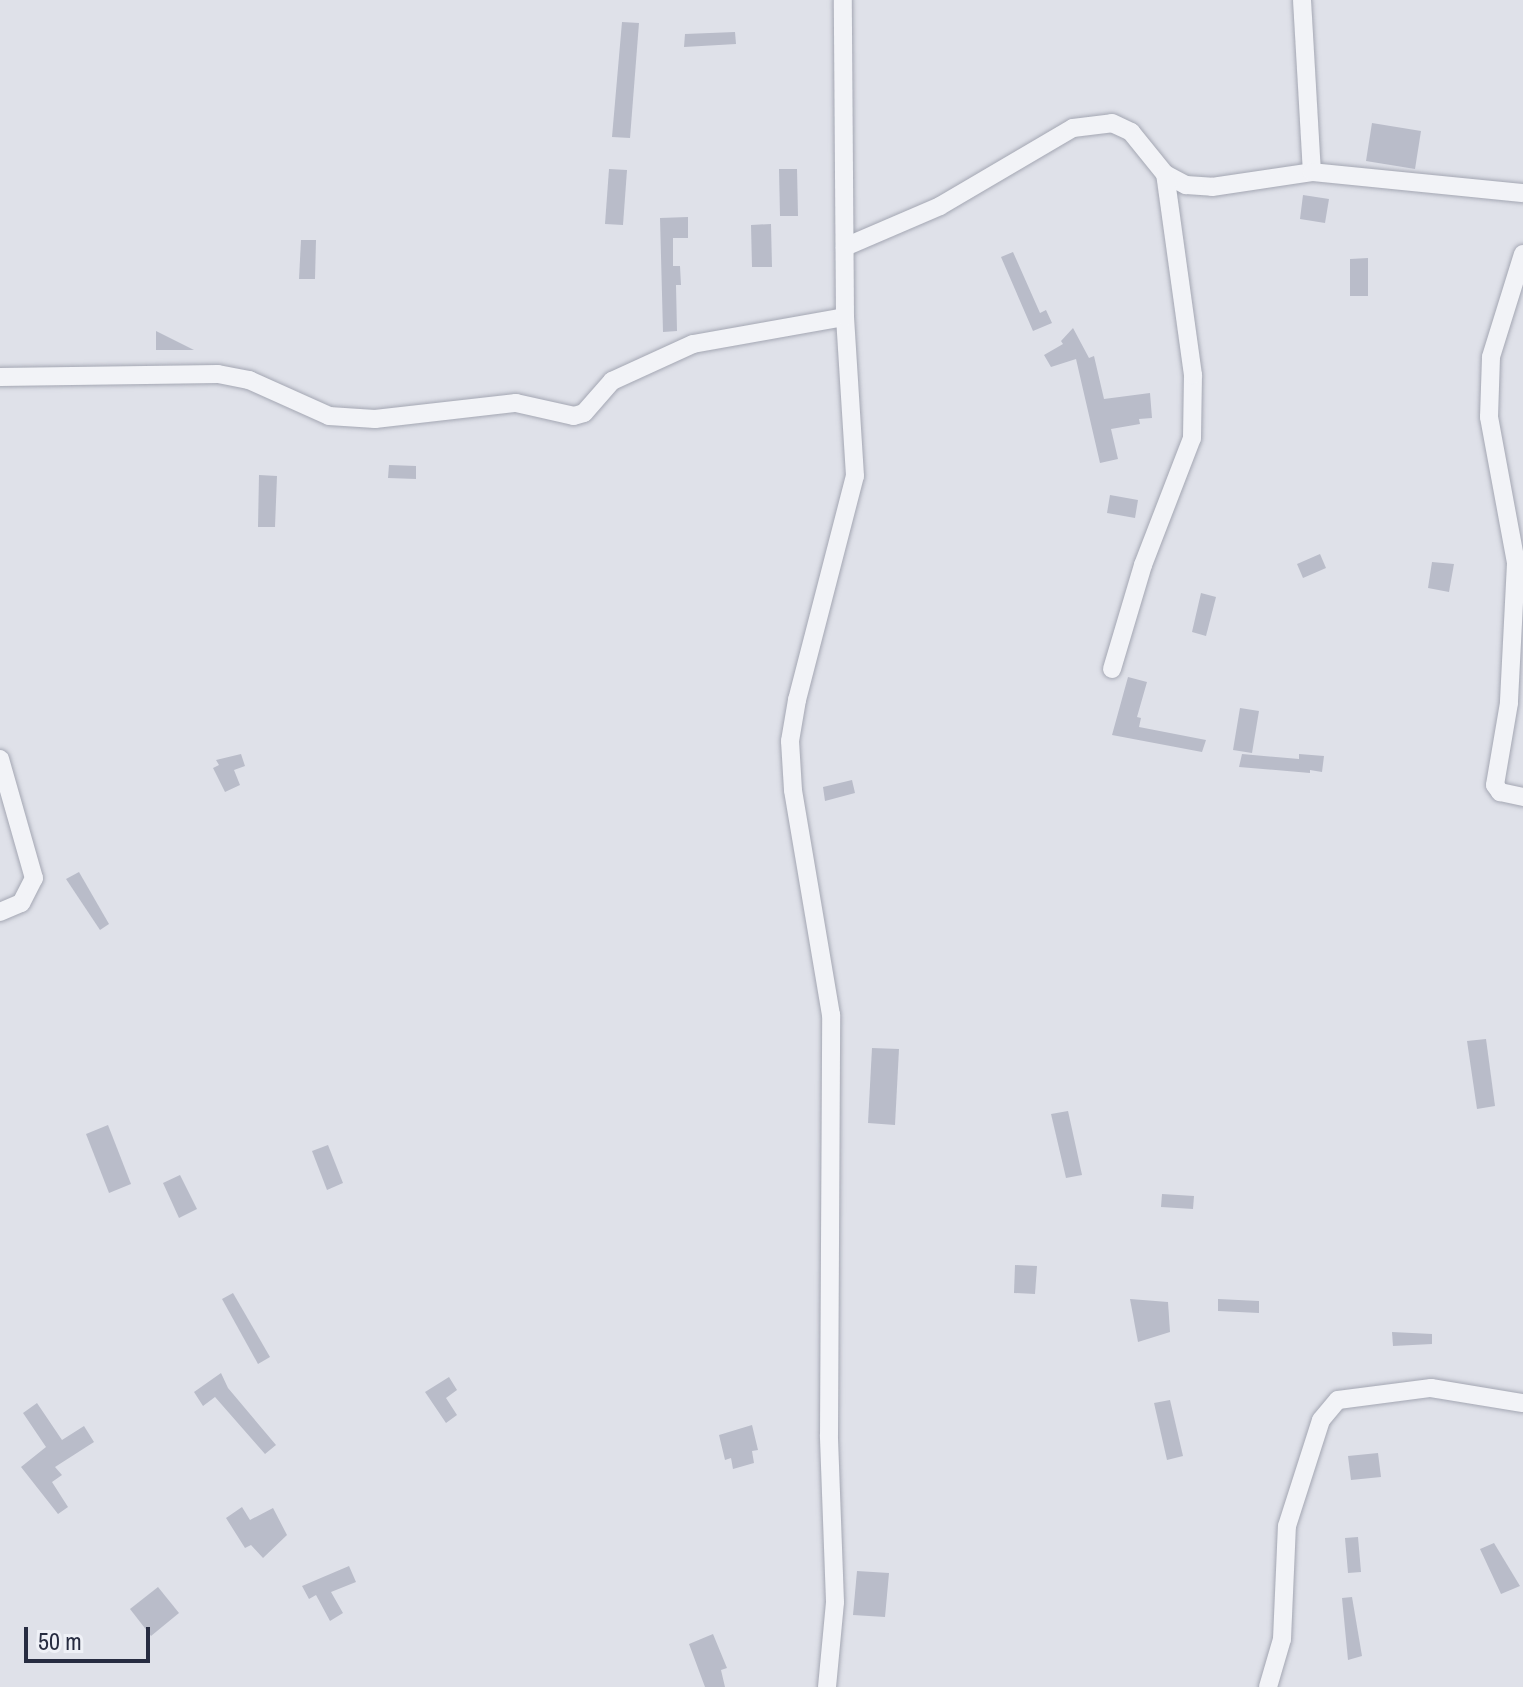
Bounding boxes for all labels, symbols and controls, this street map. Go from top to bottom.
scale bar [28,1611,154,1661]
text: 50 m [38,1625,82,1657]

